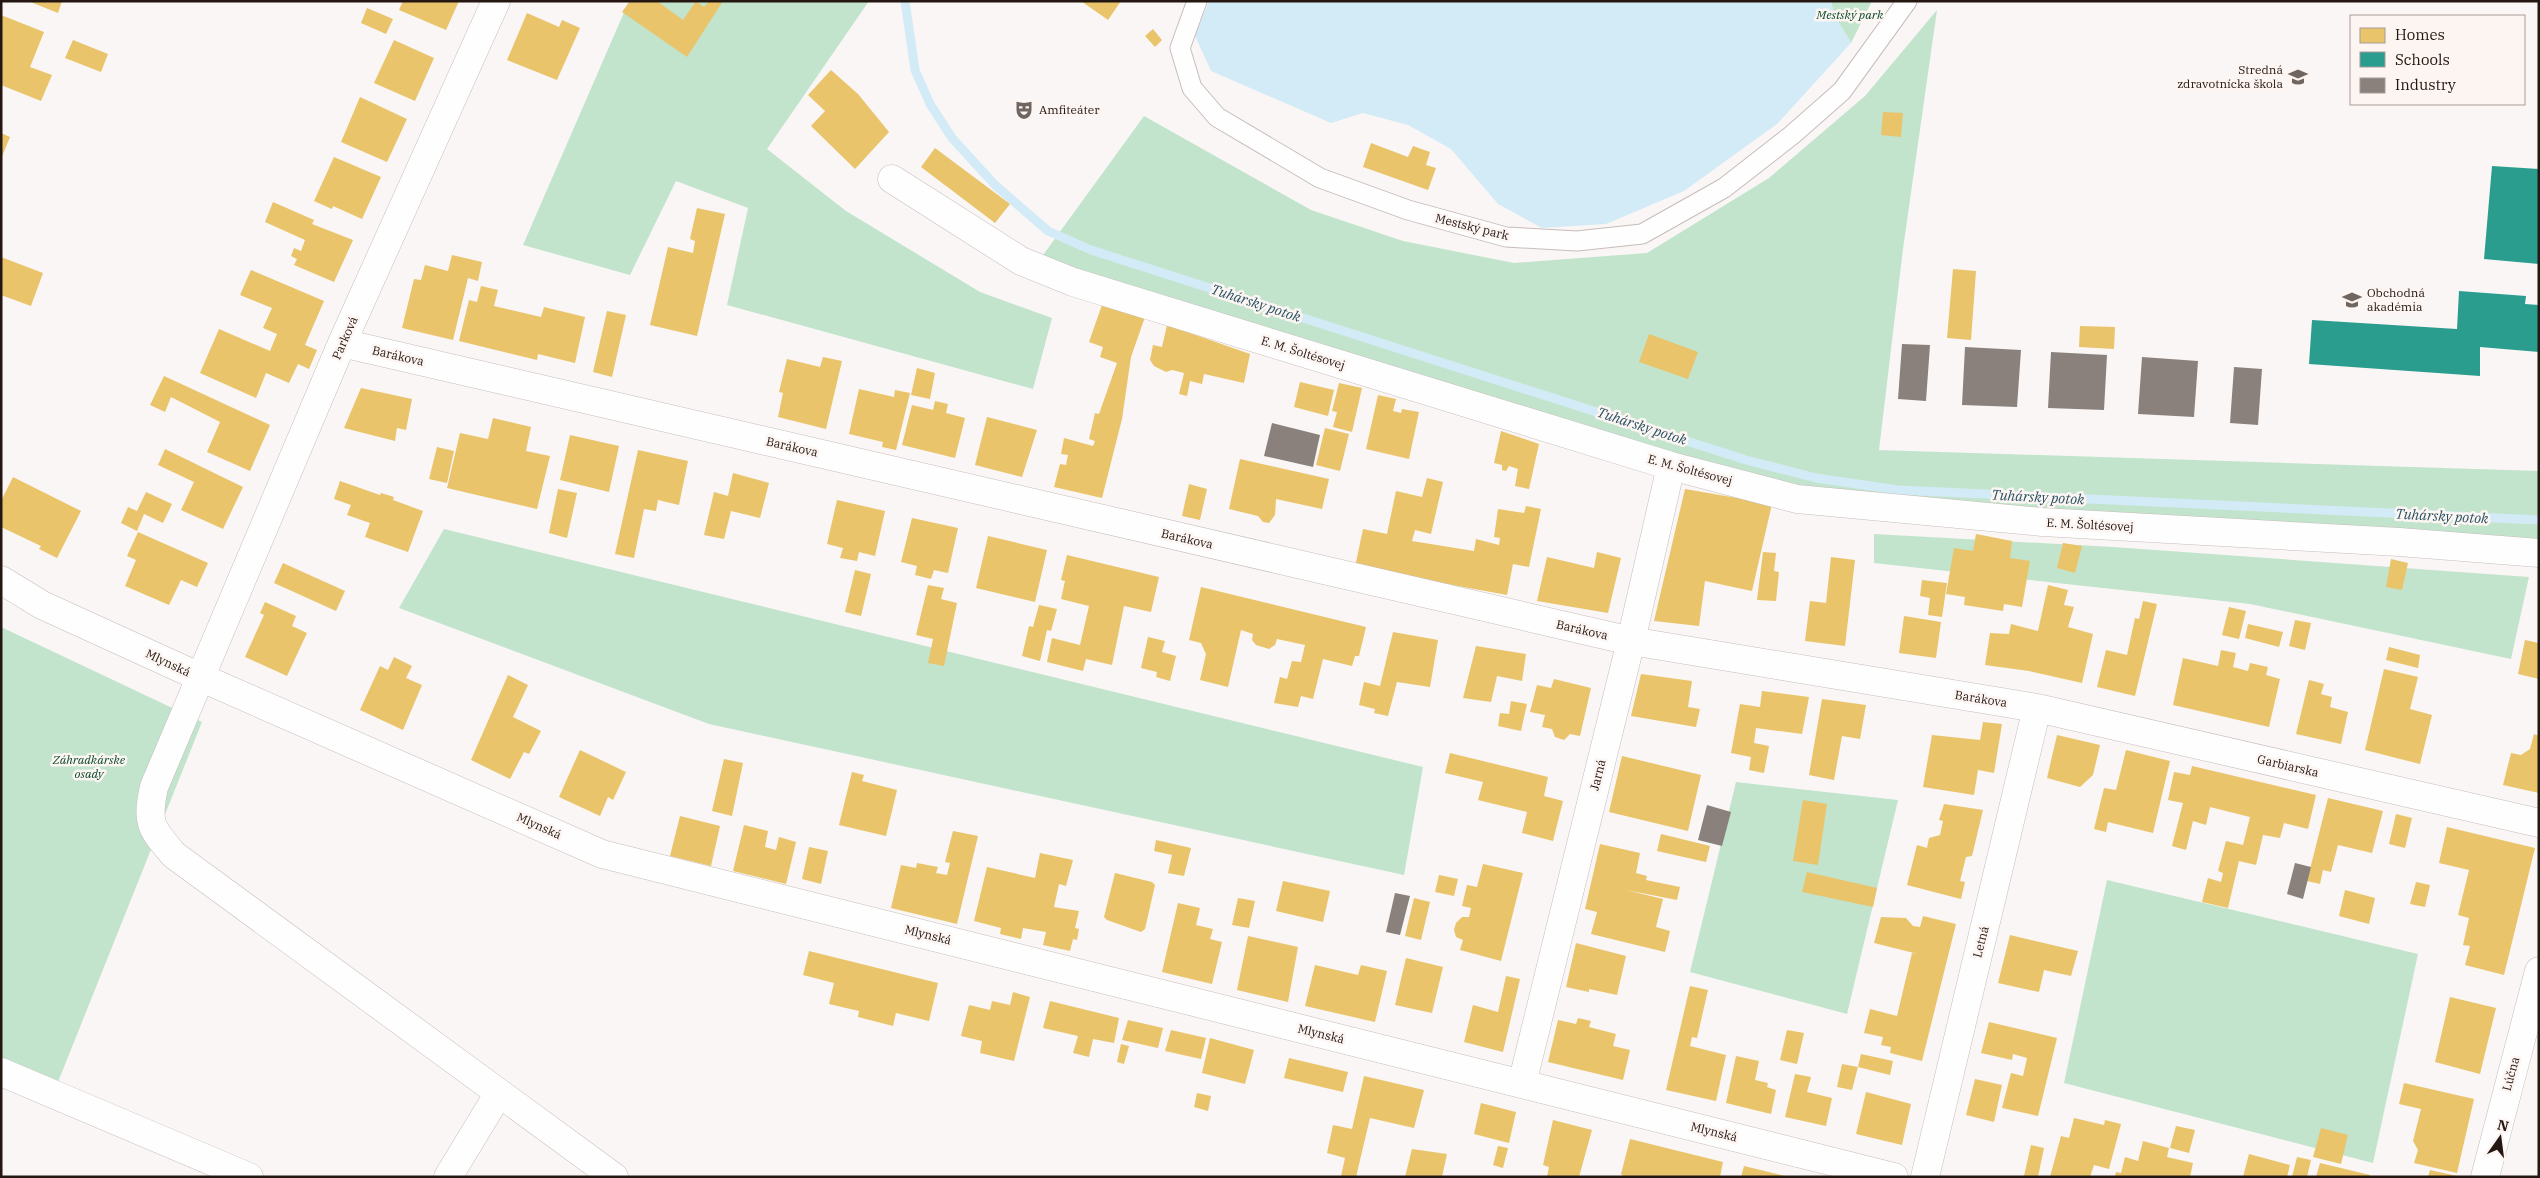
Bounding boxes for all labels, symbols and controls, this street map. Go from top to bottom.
park label: Mestský park [1816,7,1884,22]
legend [2350,15,2525,105]
text: Homes [2395,25,2445,44]
text: Schools [2395,50,2450,69]
place label: Stredná zdravotnícka škola [2177,62,2283,91]
school or university icon: Stredná zdravotnícka škola [2287,66,2309,88]
text: Industry [2395,75,2456,94]
theatre icon: Amfiteáter [1013,99,1035,121]
place label: Amfiteáter [1039,102,1100,117]
street label: Mestský park [1434,210,1510,243]
water label: Tuhársky potok [1209,280,1304,326]
place label: Obchodná akadémia [2367,285,2425,314]
school or university icon: Obchodná akadémia [2341,289,2363,311]
street label: Parková [328,314,361,362]
street label: E. M. Šoltésovej [1259,333,1347,372]
street label: Barákova [371,342,426,369]
water label: Tuhársky potok [1595,403,1690,449]
street label: Barákova [765,433,820,460]
street label: E. M. Šoltésovej [1646,451,1734,488]
water label: Tuhársky potok [1991,486,2086,508]
water label: Tuhársky potok [2395,505,2490,527]
street label: E. M. Šoltésovej [2046,515,2134,534]
street label: Barákova [1160,525,1215,552]
street label: Barákova [1555,616,1610,643]
street label: Mlynská [143,646,193,680]
street label: Barákova [1954,687,2009,710]
street label: Garbiarska [2256,751,2321,780]
park label: Záhradkárske osady [52,752,126,781]
street label: Jarná [1586,757,1609,792]
street label: Mlynská [514,809,564,842]
street label: Mlynská [903,921,953,948]
street label: Letná [1969,924,1992,959]
street label: Mlynská [1296,1020,1346,1047]
street label: Lúčna [2499,1055,2522,1093]
north arrow [2475,1113,2525,1163]
text: N [2496,1115,2511,1135]
street label: Mlynská [1689,1118,1739,1145]

